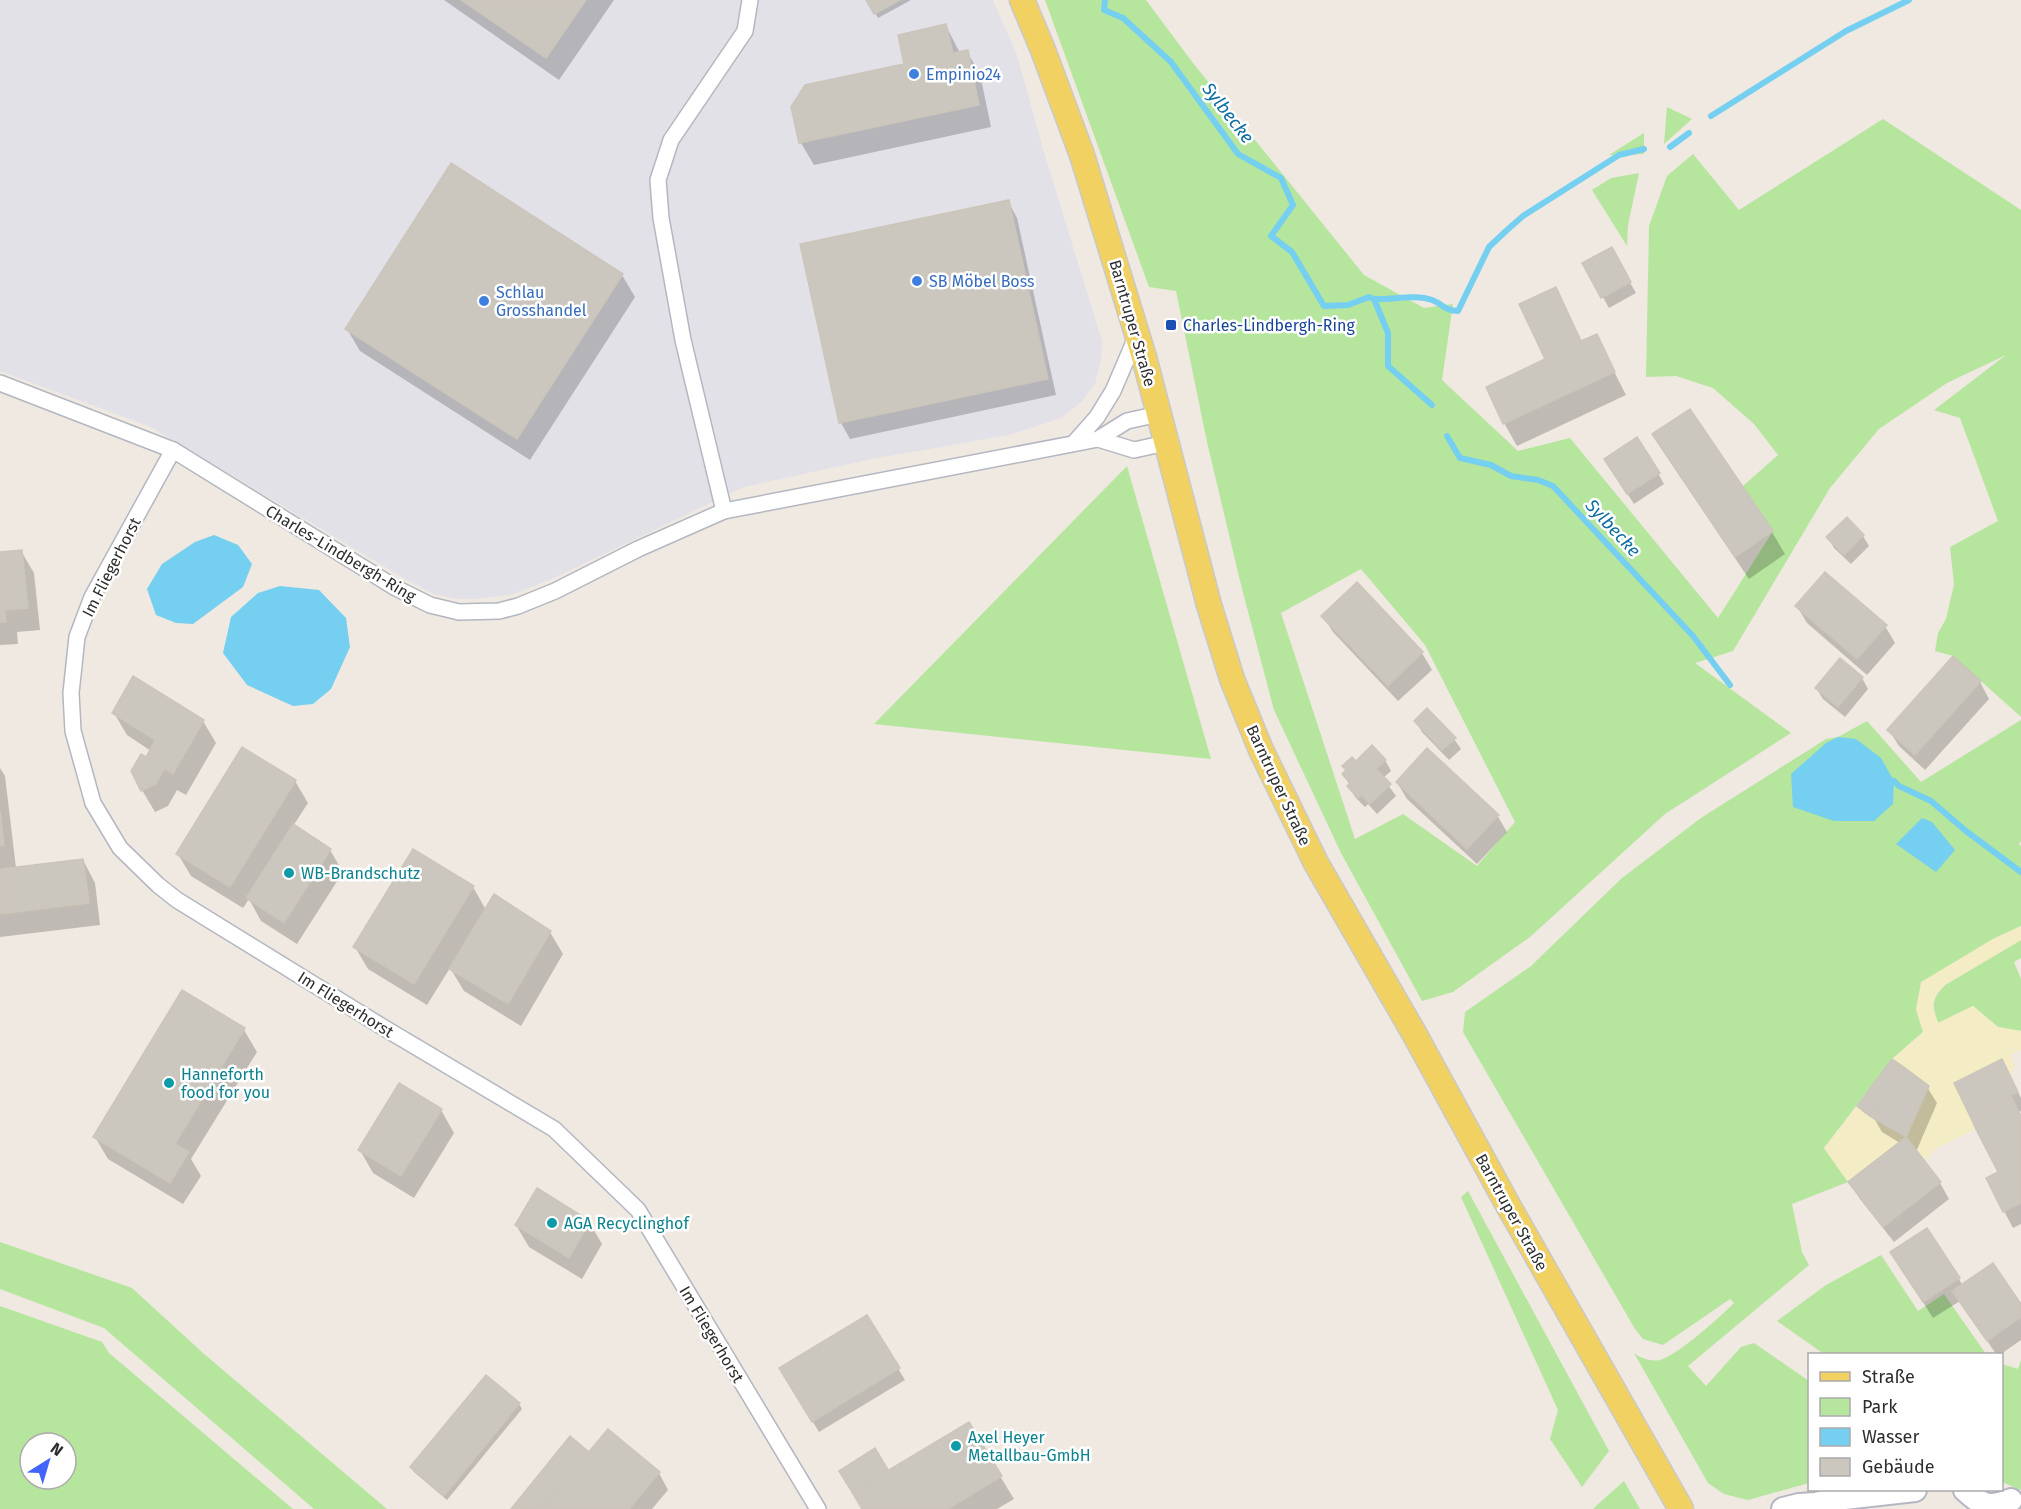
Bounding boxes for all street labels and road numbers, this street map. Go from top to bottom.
street label: Barntruper Straße [1105,258,1160,389]
street label: Charles-Lindbergh-Ring [262,501,420,606]
street label: Im Fliegerhorst [78,514,145,620]
street label: Barntruper Straße [1242,722,1315,849]
street label: Im Fliegerhorst [294,967,397,1042]
street label: Barntruper Straße [1472,1150,1552,1274]
street label: Im Fliegerhorst [675,1283,748,1386]

